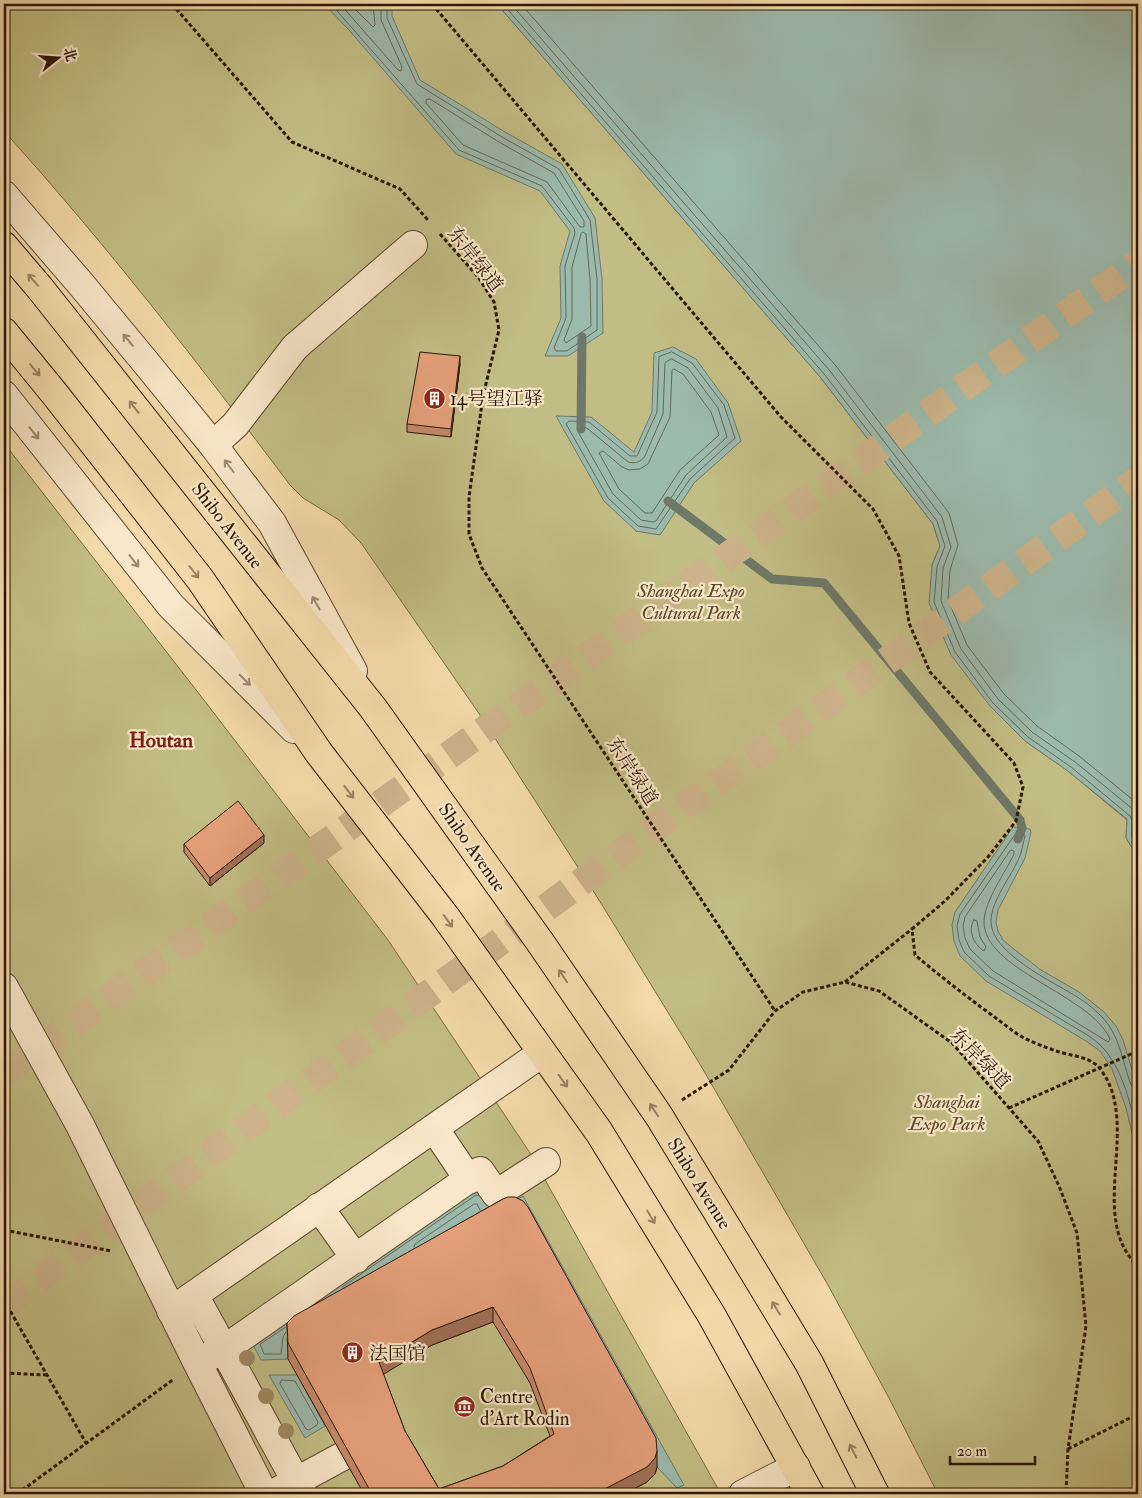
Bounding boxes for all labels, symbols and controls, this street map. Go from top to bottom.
north arrow [32,32,82,82]
text: 北 [60,45,80,64]
street label: 东岸绿道 [442,222,508,297]
one-way arrow [27,273,38,286]
one-way arrow [122,334,133,347]
one-way arrow [29,363,41,376]
building icon: 14号望江驿 [422,386,446,410]
place label: 14号望江驿 [450,387,543,411]
one-way arrow [129,400,139,414]
one-way arrow [28,426,39,439]
one-way arrow [224,460,235,473]
street label: Shibo Avenue [186,478,268,574]
one-way arrow [129,554,140,567]
one-way arrow [189,565,200,578]
park label: Shanghai Expo Cultural Park [636,579,745,625]
one-way arrow [311,596,321,611]
one-way arrow [238,674,251,686]
district label: Houtan [129,727,193,754]
street label: 东岸绿道 [601,733,663,810]
one-way arrow [343,785,354,798]
street label: Shibo Avenue [433,799,512,897]
one-way arrow [443,914,453,928]
one-way arrow [558,969,568,983]
street label: 东岸绿道 [945,1023,1015,1094]
one-way arrow [557,1074,568,1087]
park label: Shanghai Expo Park [907,1090,985,1136]
one-way arrow [649,1103,659,1117]
street label: Shibo Avenue [662,1134,737,1234]
one-way arrow [647,1210,657,1224]
one-way arrow [770,1302,780,1316]
building icon: 法国馆 [341,1341,365,1365]
place label: 法国馆 [369,1342,426,1366]
place label: Centre d'Art Rodin [480,1385,570,1431]
museum icon: Centre d'Art Rodin [452,1395,476,1419]
scale bar [950,1433,1034,1465]
text: 20 m [957,1442,987,1461]
one-way arrow [848,1443,858,1458]

